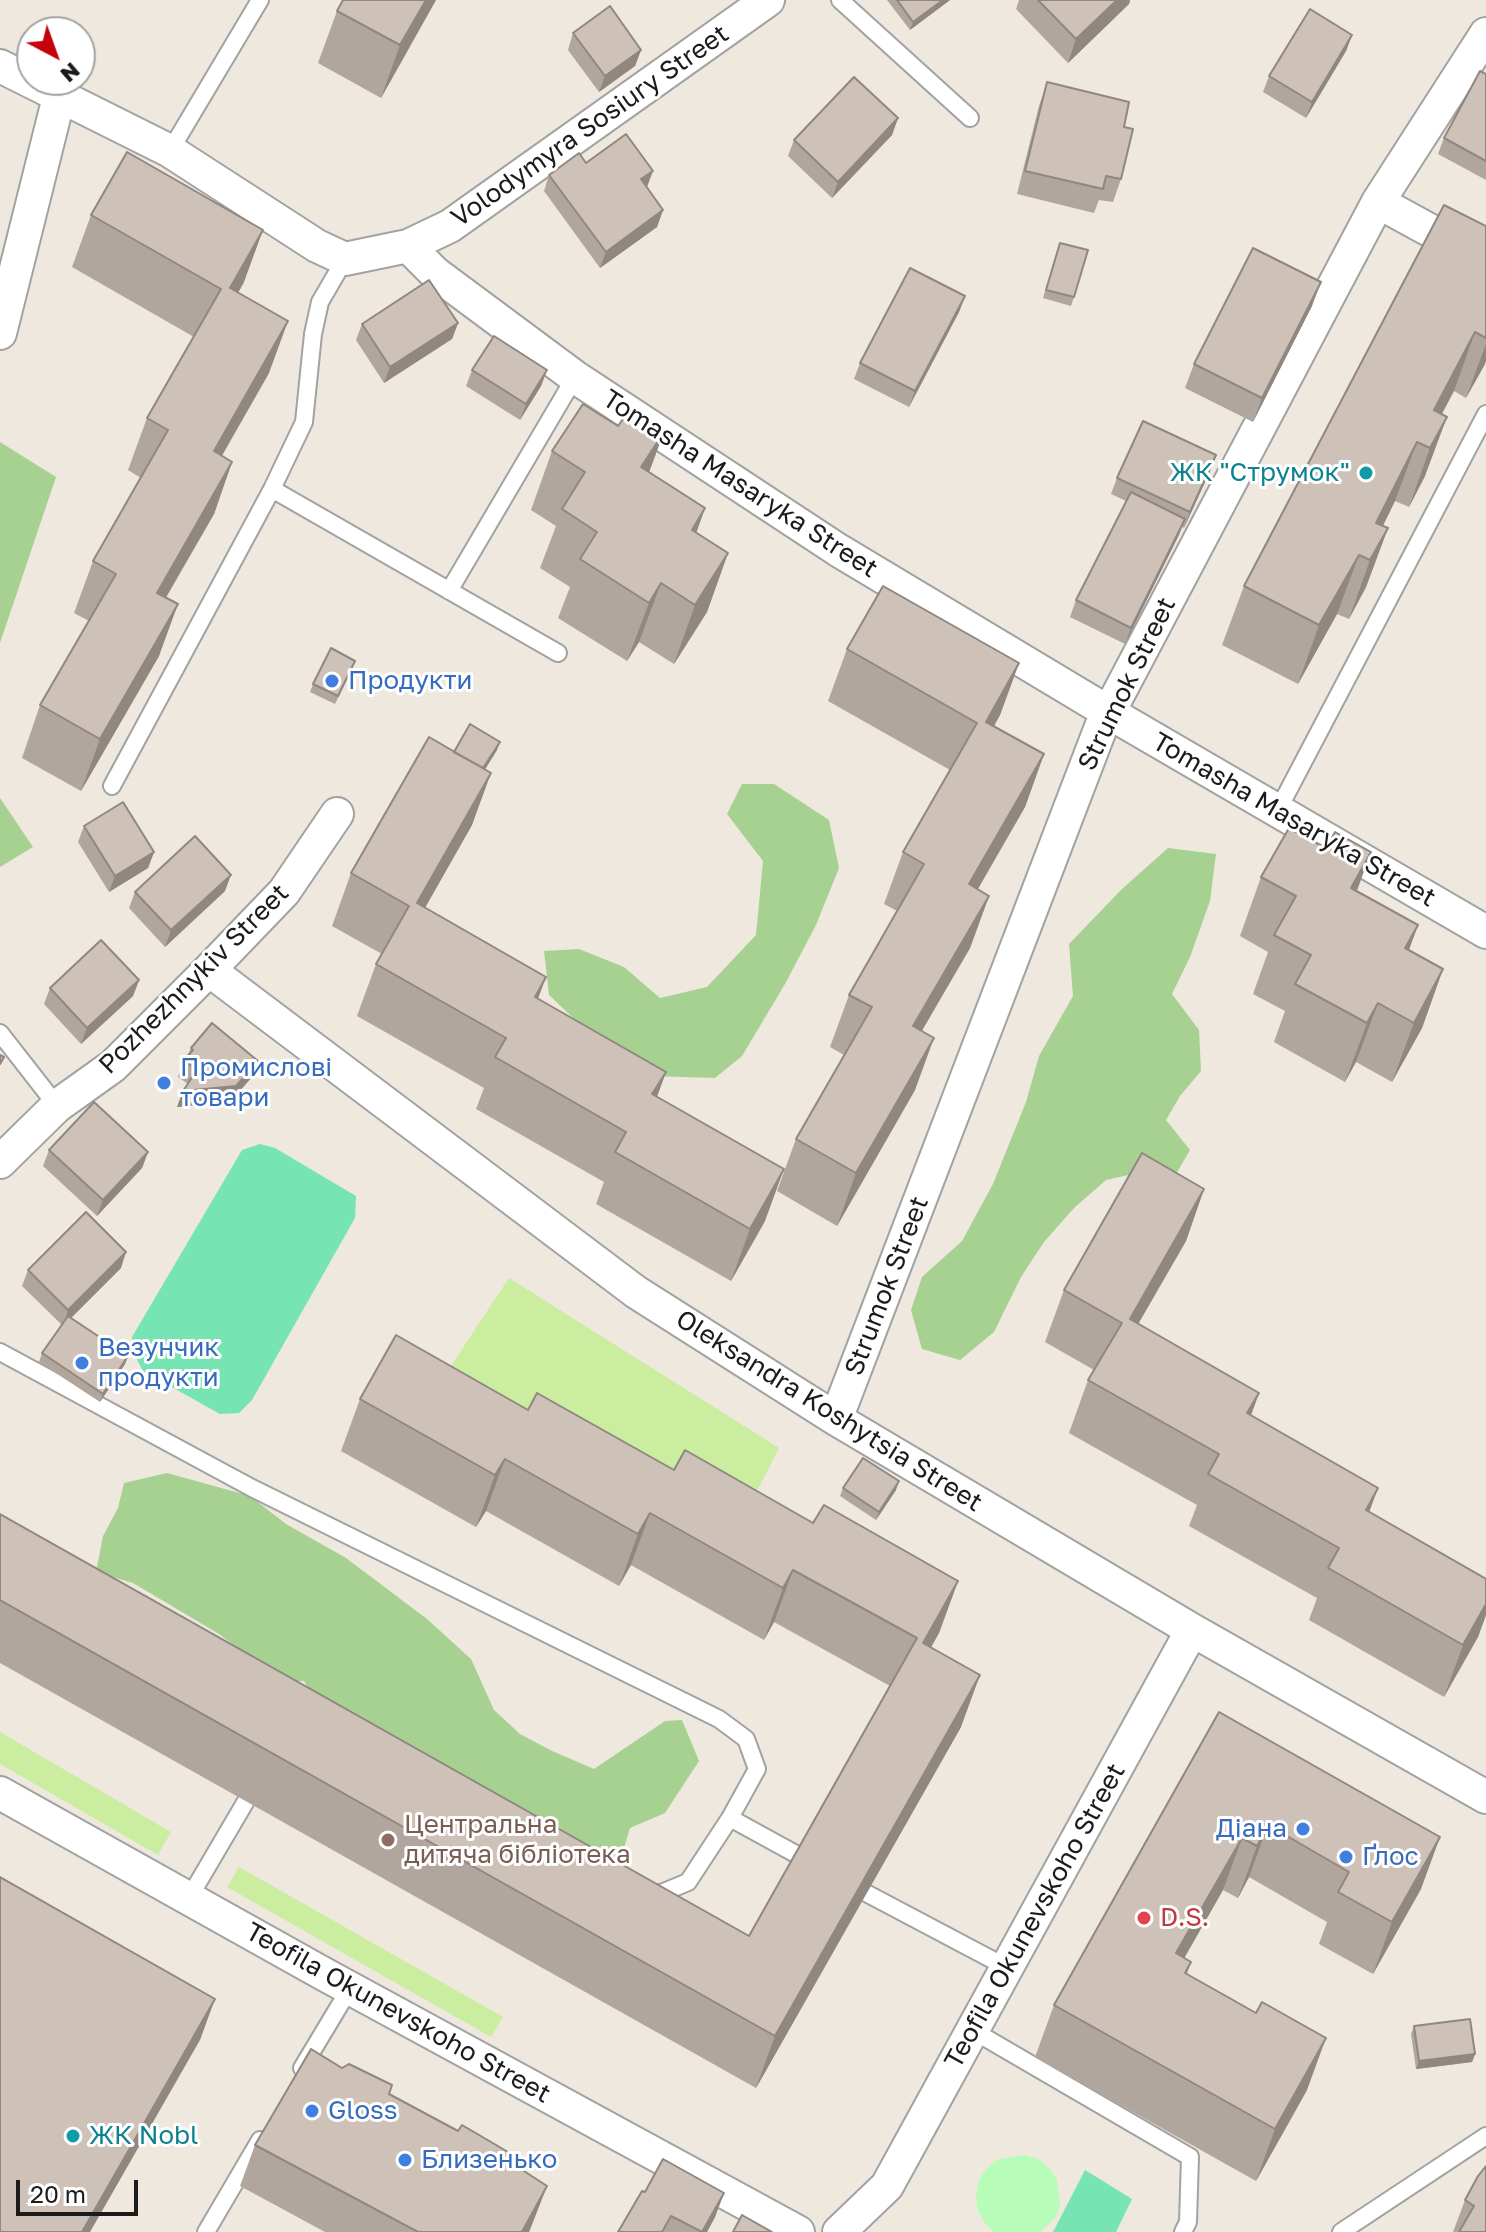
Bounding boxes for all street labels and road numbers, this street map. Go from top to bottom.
street label: Volodymyra Sosiury Street [445,18,735,234]
street label: Tomasha Masaryka Street [597,383,883,585]
street label: Strumok Street [1072,592,1182,776]
street label: Tomasha Masaryka Street [1147,726,1441,914]
street label: Pozhezhnykiv Street [93,878,295,1080]
street label: Strumok Street [839,1192,935,1380]
street label: Oleksandra Koshytsia Street [670,1304,988,1518]
street label: Teofila Okunevskoho Street [938,1758,1132,2074]
street label: Teofila Okunevskoho Street [240,1916,556,2110]

